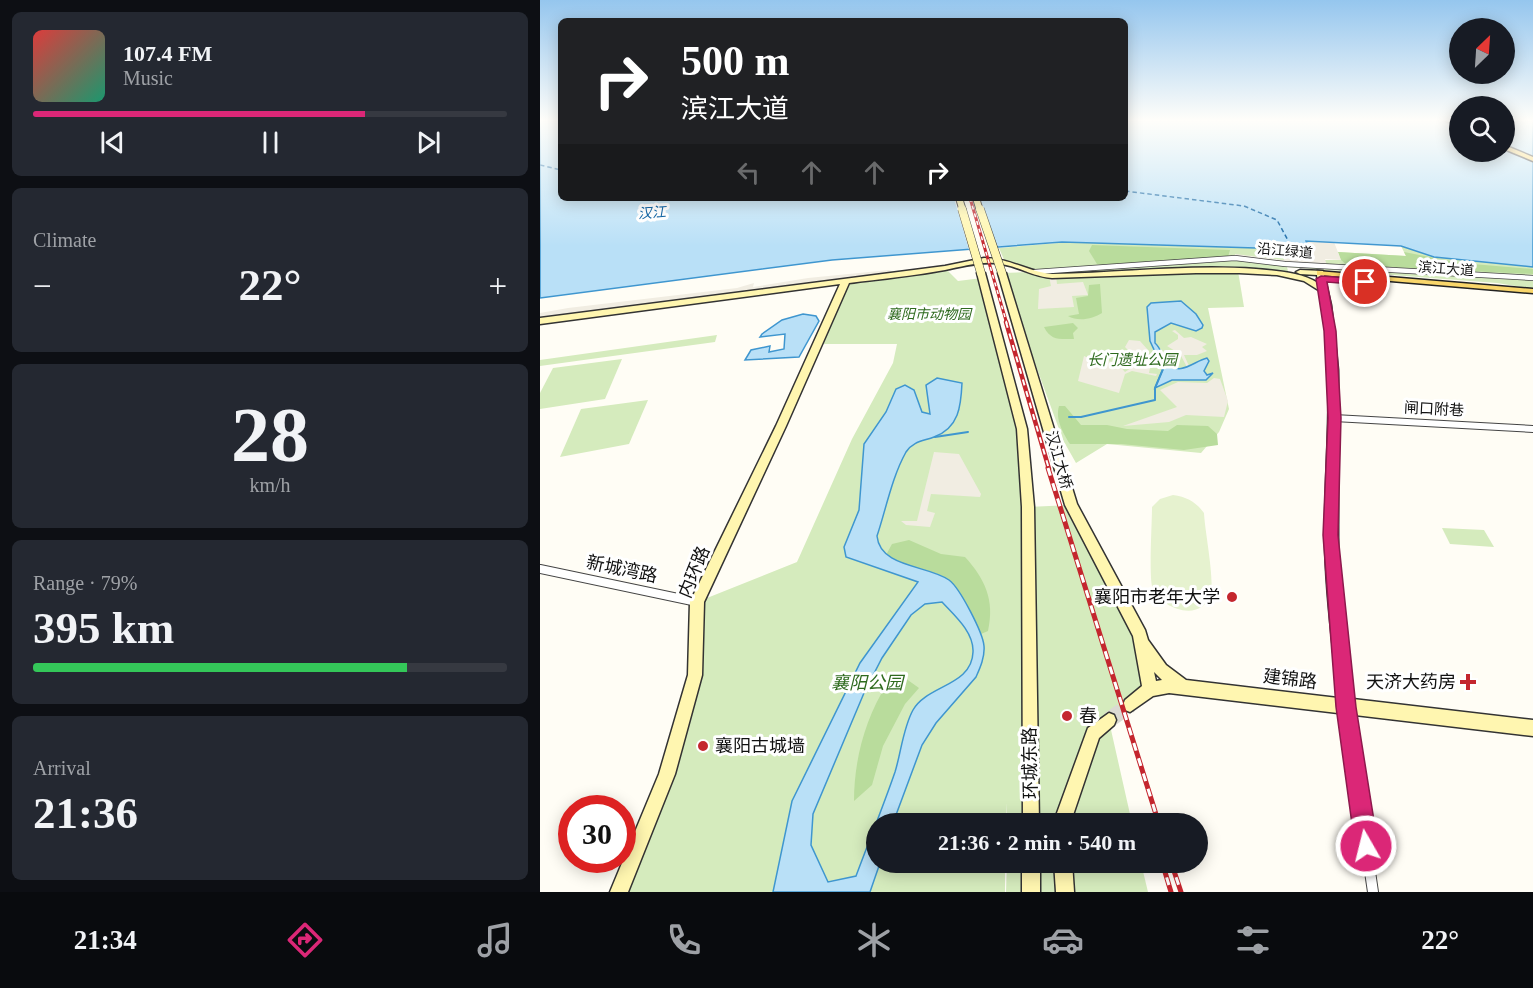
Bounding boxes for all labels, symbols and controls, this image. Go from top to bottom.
north arrow [1449,18,1515,84]
map controls [1449,18,1515,162]
text: 500 m [681,38,790,84]
text: 107.4 FM [123,41,212,66]
icon: right [582,42,660,120]
text: Music [123,67,173,89]
text: 滨江大道 [681,94,789,124]
button: search [1449,96,1515,162]
icon: previous [96,126,129,159]
icon: pause [254,126,287,159]
icon: next [412,126,445,159]
icon: left [732,156,765,189]
icon: ahead [795,156,828,189]
icon: ahead [858,156,891,189]
icon: right [921,156,954,189]
water label: 汉江 [638,204,668,221]
text: Climate [33,229,96,251]
street label: 沿江绿道 [1256,241,1314,261]
pin [1339,256,1390,307]
text: 22° [239,260,302,310]
street label: 滨江大道 [1418,260,1474,278]
icon: arrive [1348,265,1381,298]
text: − [33,268,52,304]
text: + [488,268,507,304]
park label: 襄阳市动物园 [887,307,973,322]
park label: 长门遗址公园 [1087,352,1179,368]
text: 28 [231,391,309,478]
street label: 闸口附巷 [1404,398,1464,419]
street label: 汉江大桥 [1043,429,1075,491]
text: km/h [249,474,291,496]
street label: 内环路 [675,543,713,601]
street label: 新城湾路 [585,552,659,586]
text: Range · 79% [33,572,137,594]
place label: 襄阳市老年大学 [1094,587,1220,607]
marker: 襄阳市老年大学 [1225,590,1239,604]
text: 395 km [33,603,174,653]
street label: 建锦路 [1262,666,1318,692]
place label: 天济大药房 [1366,672,1456,692]
park label: 襄阳公园 [831,673,906,693]
marker: 天济大药房 [1461,675,1475,689]
place label: 春 [1079,706,1097,726]
marker: 春 [1060,709,1074,723]
street label: 环城东路 [1019,727,1041,799]
place label: 襄阳古城墙 [715,736,805,756]
marker: 襄阳古城墙 [696,739,710,753]
text: Arrival [33,757,91,779]
text: 21:36 [33,788,138,838]
speed limit sign: 30 [558,795,636,873]
position arrow [1334,814,1398,878]
text: 21:36 · 2 min · 540 m [938,830,1136,855]
icon: directions [284,919,326,961]
icon: music [474,919,516,961]
icon: phone [663,919,705,961]
icon: climate [853,919,895,961]
icon: car [1042,919,1084,961]
icon: filters [1232,919,1274,961]
text: 21:34 [74,925,137,955]
text: 22° [1421,925,1459,955]

